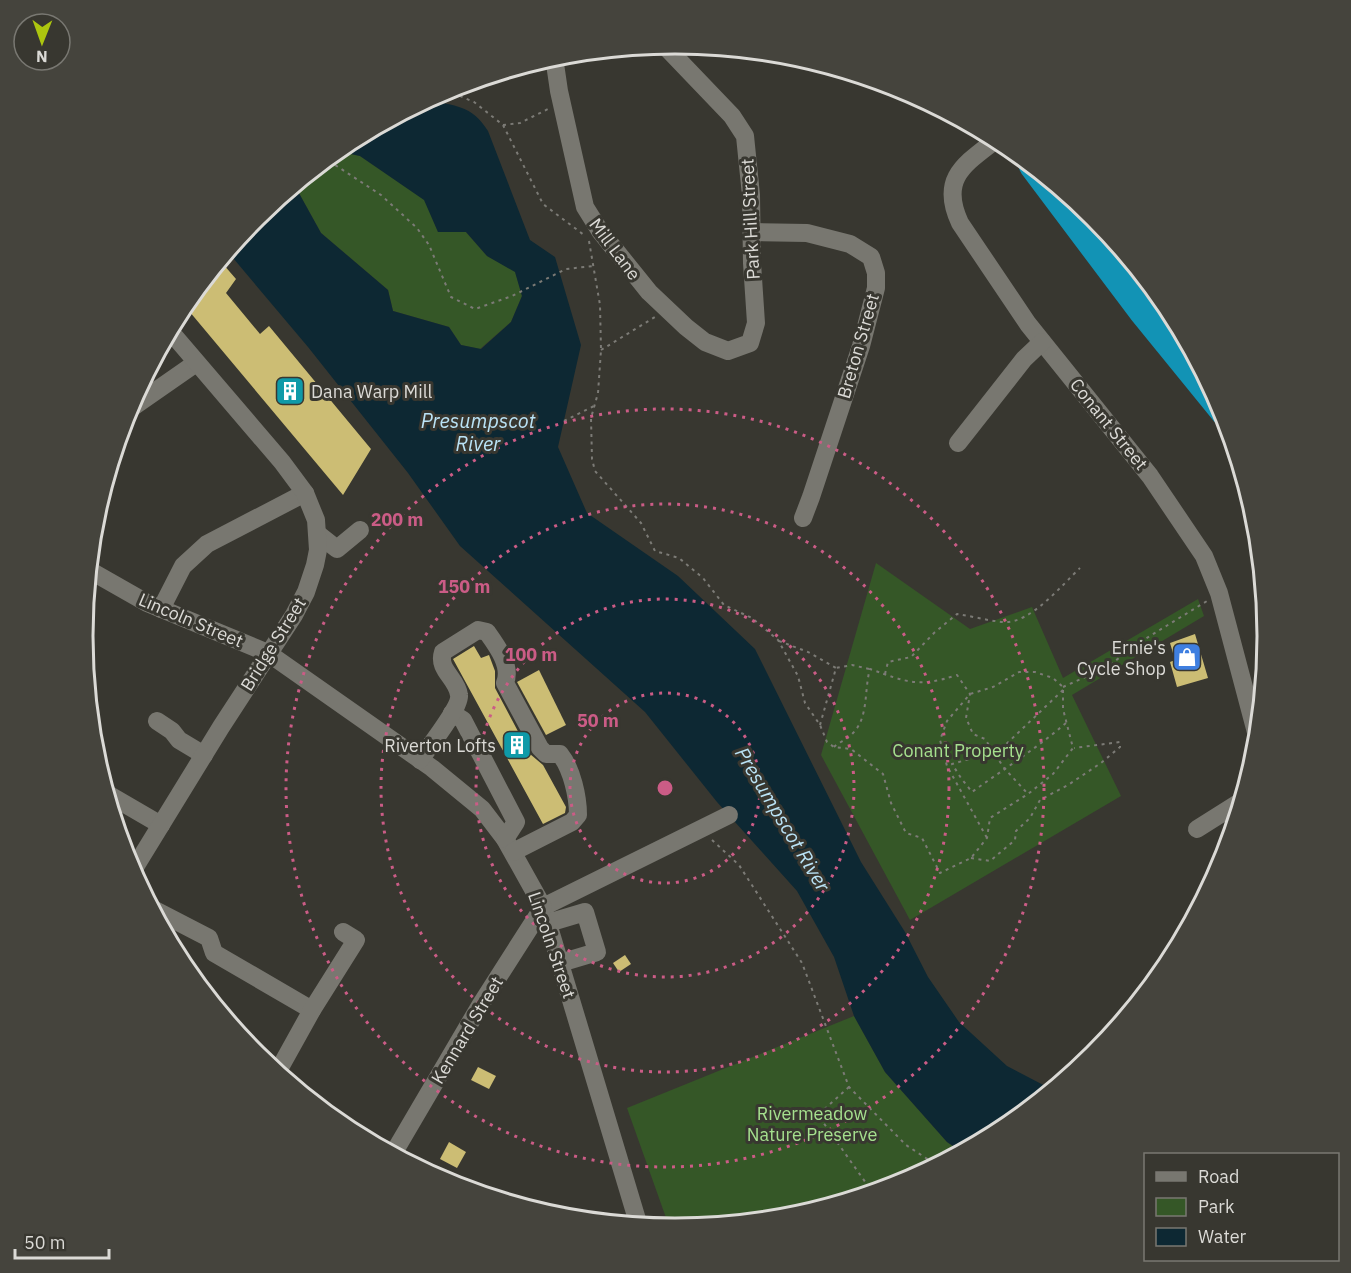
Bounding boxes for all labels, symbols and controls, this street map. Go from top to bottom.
north arrow [12,12,72,72]
text: N [36,47,48,67]
street label: Park Hill Street [735,158,765,280]
street label: Mill Lane [584,213,646,285]
street label: Breton Street [832,291,884,401]
street label: Conant Street [1065,374,1153,474]
building icon: Dana Warp Mill [274,375,306,407]
place label: Dana Warp Mill [311,380,432,403]
water label: Presumpscot River [421,407,536,457]
text: 200 m [371,508,423,531]
text: 150 m [438,575,490,598]
street label: Lincoln Street [135,588,247,652]
street label: Bridge Street [235,593,311,695]
place label: Ernie's Cycle Shop [1077,636,1166,680]
shop icon: Ernie's Cycle Shop [1171,641,1203,673]
text: 100 m [505,643,557,666]
text: 50 m [577,709,619,732]
building icon: Riverton Lofts [501,729,533,761]
place label: Riverton Lofts [384,734,496,757]
park label: Conant Property [892,739,1024,762]
water label: Presumpscot River [729,742,837,897]
centre of rings [655,778,675,798]
street label: Lincoln Street [523,889,581,1001]
street label: Kennard Street [426,972,508,1088]
park label: Rivermeadow Nature Preserve [747,1102,877,1146]
legend [1144,1153,1339,1261]
text: Road [1198,1165,1239,1188]
text: Park [1198,1195,1235,1218]
scale bar [15,1222,110,1260]
text: Water [1198,1225,1247,1248]
text: 50 m [24,1231,66,1254]

